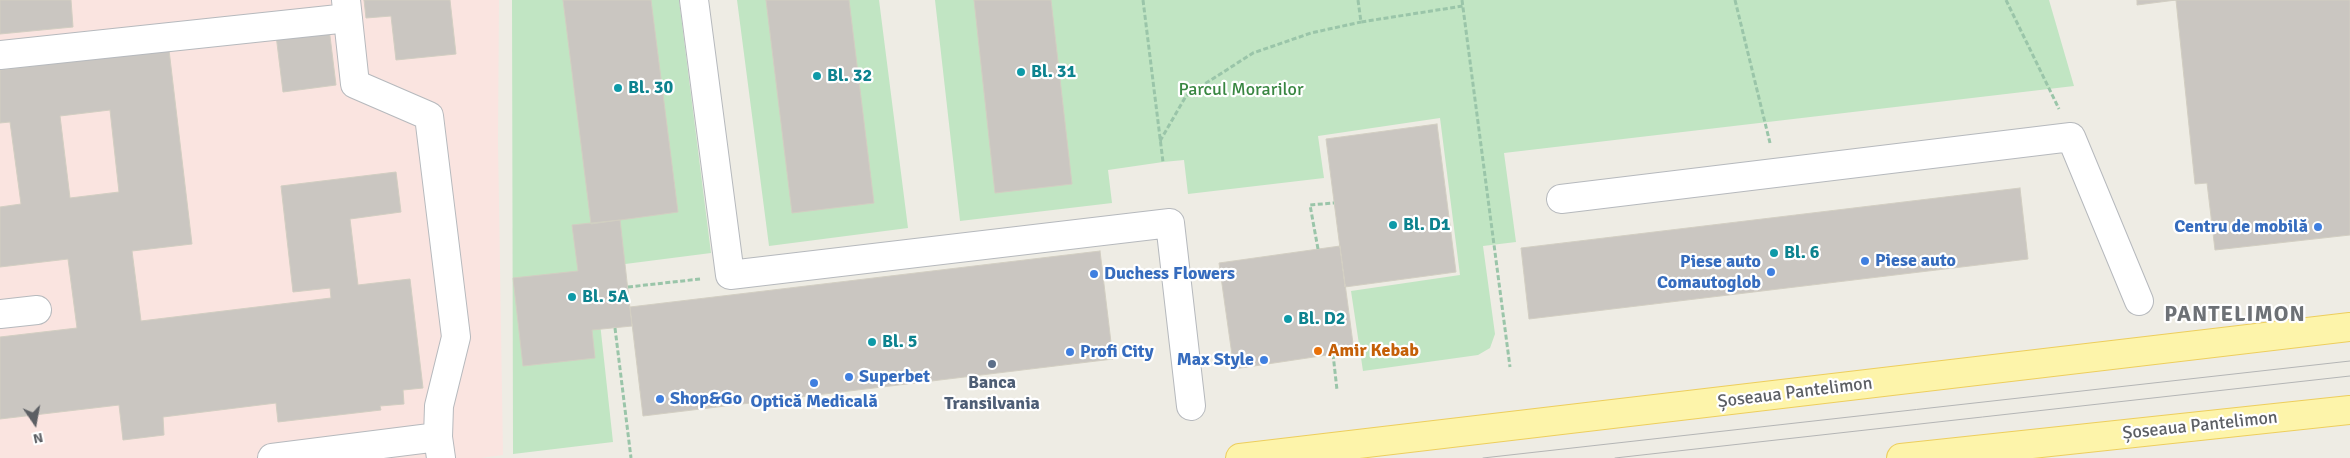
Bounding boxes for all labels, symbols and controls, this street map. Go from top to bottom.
place label: Bl. 31 [1031,61,1076,83]
place label: Bl. 32 [827,65,872,87]
marker: Bl. 31 [1015,66,1027,78]
marker: Bl. 32 [811,70,823,82]
place label: Bl. 30 [628,77,673,99]
park label: Parcul Morarilor [1178,79,1304,101]
marker: Bl. 30 [612,82,624,94]
place label: Bl. D1 [1403,214,1451,236]
place label: Centru de mobilă [2174,216,2308,238]
marker: Bl. D1 [1387,219,1399,231]
marker: Centru de mobilă [2312,221,2324,233]
place label: Bl. 6 [1784,242,1820,264]
marker: Bl. 6 [1768,247,1780,259]
place label: Piese auto [1875,250,1956,272]
place label: Piese auto Comautoglob [1657,251,1761,294]
marker: Piese auto [1859,255,1871,267]
place label: Duchess Flowers [1104,263,1235,285]
marker: Piese auto Comautoglob [1765,266,1777,278]
marker: Duchess Flowers [1088,268,1100,280]
place label: Bl. 5A [582,286,629,308]
marker: Bl. 5A [566,291,578,303]
district label: PANTELIMON [2163,302,2307,328]
place label: Bl. D2 [1298,308,1346,330]
marker: Bl. D2 [1282,313,1294,325]
place label: Bl. 5 [882,331,918,353]
marker: Bl. 5 [866,336,878,348]
place label: Amir Kebab [1328,340,1419,362]
place label: Profi City [1080,341,1154,363]
marker: Amir Kebab [1312,345,1324,357]
marker: Profi City [1064,346,1076,358]
place label: Max Style [1177,349,1254,371]
marker: Max Style [1258,354,1270,366]
marker: Banca Transilvania [986,358,998,370]
place label: Superbet [859,366,930,388]
marker: Superbet [843,371,855,383]
place label: Banca Transilvania [944,372,1040,414]
street label: Șoseaua Pantelimon [1716,373,1874,413]
marker: Optică Medicală [808,377,820,389]
place label: Shop&Go [670,388,742,410]
place label: Optică Medicală [750,391,878,413]
marker: Shop&Go [654,393,666,405]
north arrow [10,398,60,448]
street label: Șoseaua Pantelimon [2121,407,2279,445]
text: N [32,429,45,447]

